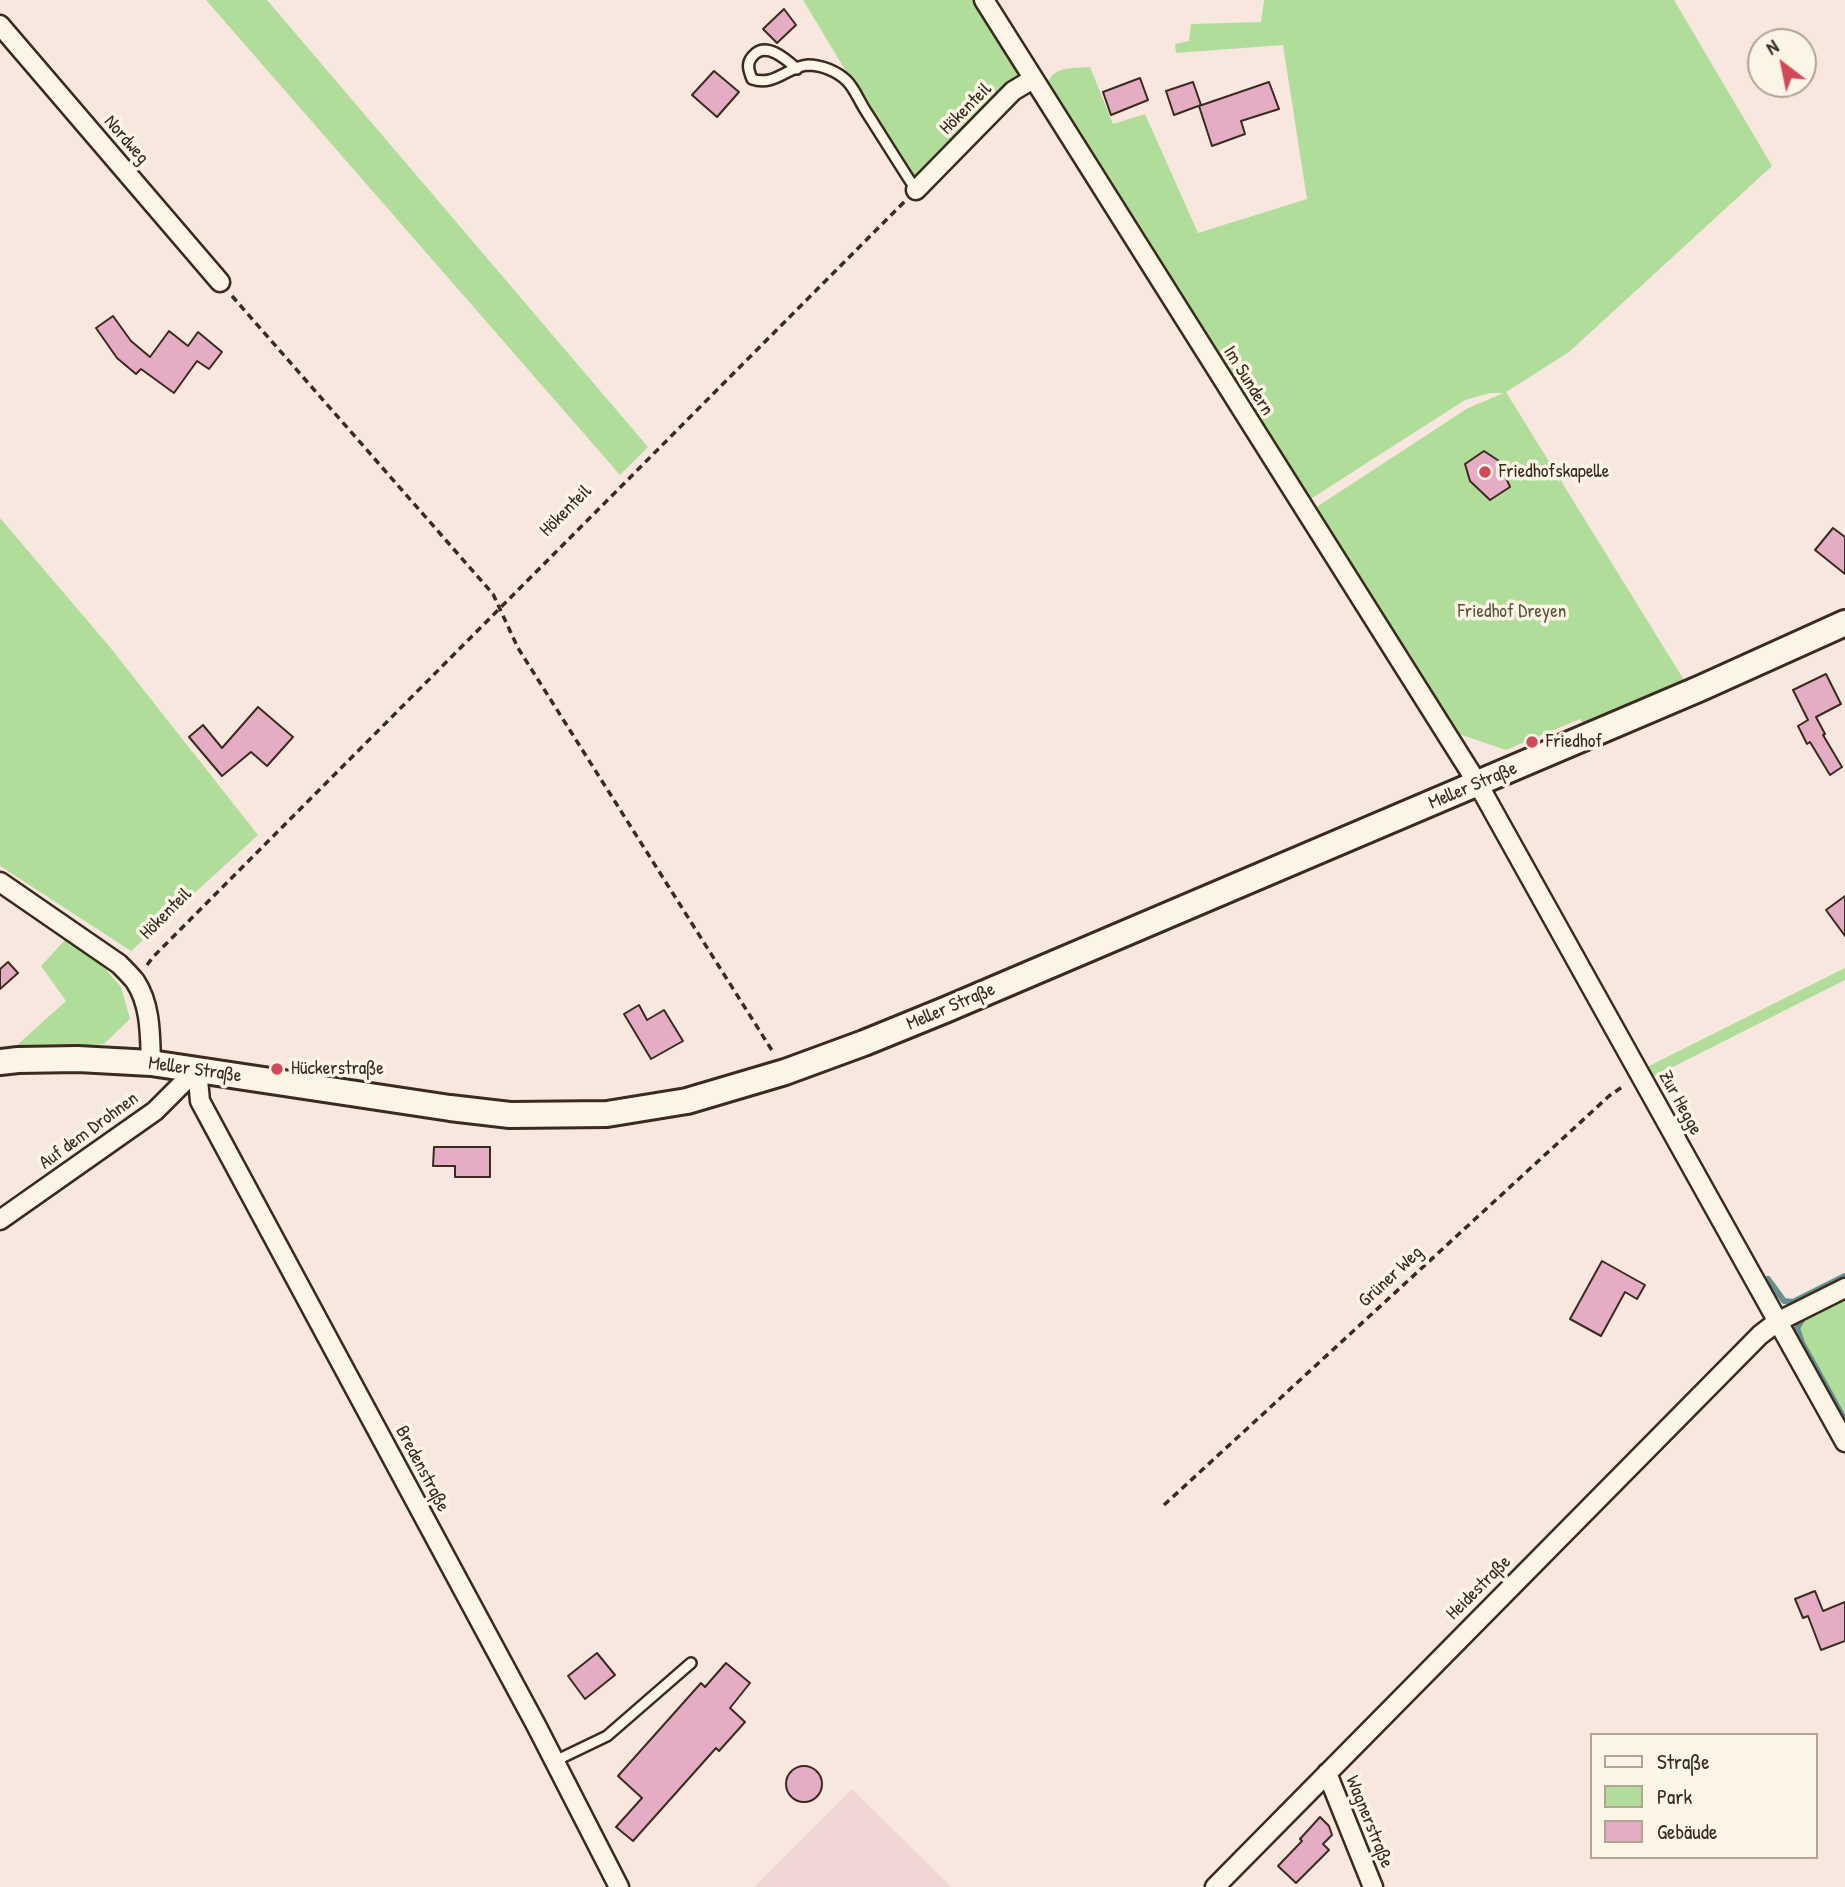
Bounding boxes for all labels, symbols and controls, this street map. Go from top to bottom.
north arrow [1747,28,1817,98]
text: N [1761,33,1783,61]
street label: Hökenteil [935,78,997,140]
street label: Nordweg [99,111,153,169]
street label: Im Sundern [1218,342,1278,420]
place label: Friedhofskapelle [1499,461,1609,483]
marker: Friedhofskapelle [1477,464,1493,480]
street label: Hökenteil [535,480,597,542]
park label: Friedhof Dreyen [1458,601,1566,623]
place label: Friedhof [1546,731,1602,753]
marker: Friedhof [1524,734,1540,750]
street label: Meller Straße [1425,757,1521,815]
street label: Hökenteil [135,883,197,945]
street label: Meller Straße [903,978,999,1036]
street label: Meller Straße [147,1052,243,1088]
place label: Hückerstraße [291,1058,384,1080]
marker: Hückerstraße [269,1061,285,1077]
street label: Zur Hegge [1653,1067,1707,1139]
street label: Auf dem Drohnen [35,1087,143,1175]
street label: Grüner Weg [1354,1242,1428,1312]
street label: Bredenstraße [390,1422,454,1516]
street label: Heidestraße [1442,1551,1516,1625]
legend [1590,1733,1817,1859]
text: Straße [1657,1747,1710,1776]
street label: Wagnerstraße [1340,1773,1398,1871]
text: Park [1657,1782,1692,1811]
text: Gebäude [1657,1817,1717,1846]

